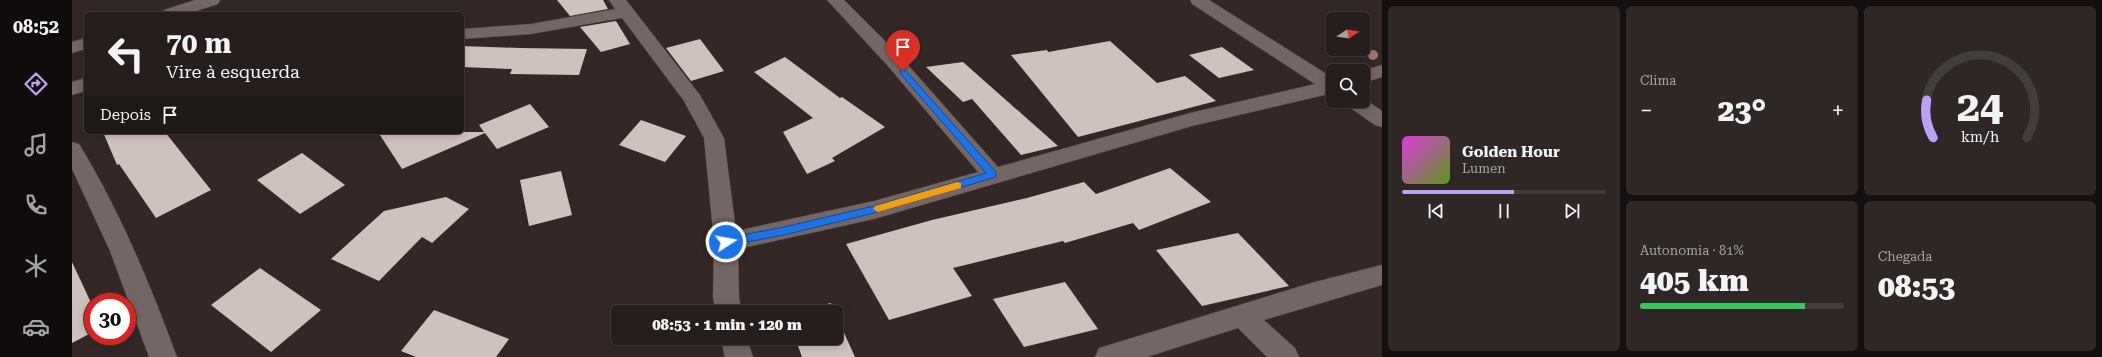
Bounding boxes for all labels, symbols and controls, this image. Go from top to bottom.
north arrow [1326,12,1370,56]
map controls [1326,12,1370,108]
text: 08:52 [13,16,59,37]
text: 70 m [166,27,231,60]
icon: left [100,28,152,80]
pin [886,30,920,71]
icon: arrive [892,36,914,58]
text: Vire à esquerda [166,61,300,82]
button: search [1326,64,1370,108]
icon: directions [22,70,50,98]
text: Clima [1640,73,1676,88]
text: 24 [1957,82,2003,131]
text: 23° [1718,93,1766,128]
text: − [1640,98,1652,123]
text: + [1832,98,1844,123]
icon: arrive [159,104,181,126]
text: Depois [100,106,151,124]
text: km/h [1961,129,1999,145]
icon: music [22,131,50,159]
text: Golden Hour [1462,143,1560,161]
text: Lumen [1462,161,1506,176]
icon: phone [22,191,50,219]
icon: previous [1425,200,1447,222]
icon: pause [1493,200,1515,222]
icon: next [1561,200,1583,222]
position arrow [705,221,747,263]
text: Autonomia · 81% [1640,243,1744,258]
text: Chegada [1878,249,1932,264]
icon: climate [22,252,50,280]
text: 405 km [1640,263,1749,298]
text: 08:53 [1878,269,1955,304]
speed limit sign: 30 [84,293,136,345]
icon: car [22,313,50,341]
text: 08:53 · 1 min · 120 m [652,316,802,334]

